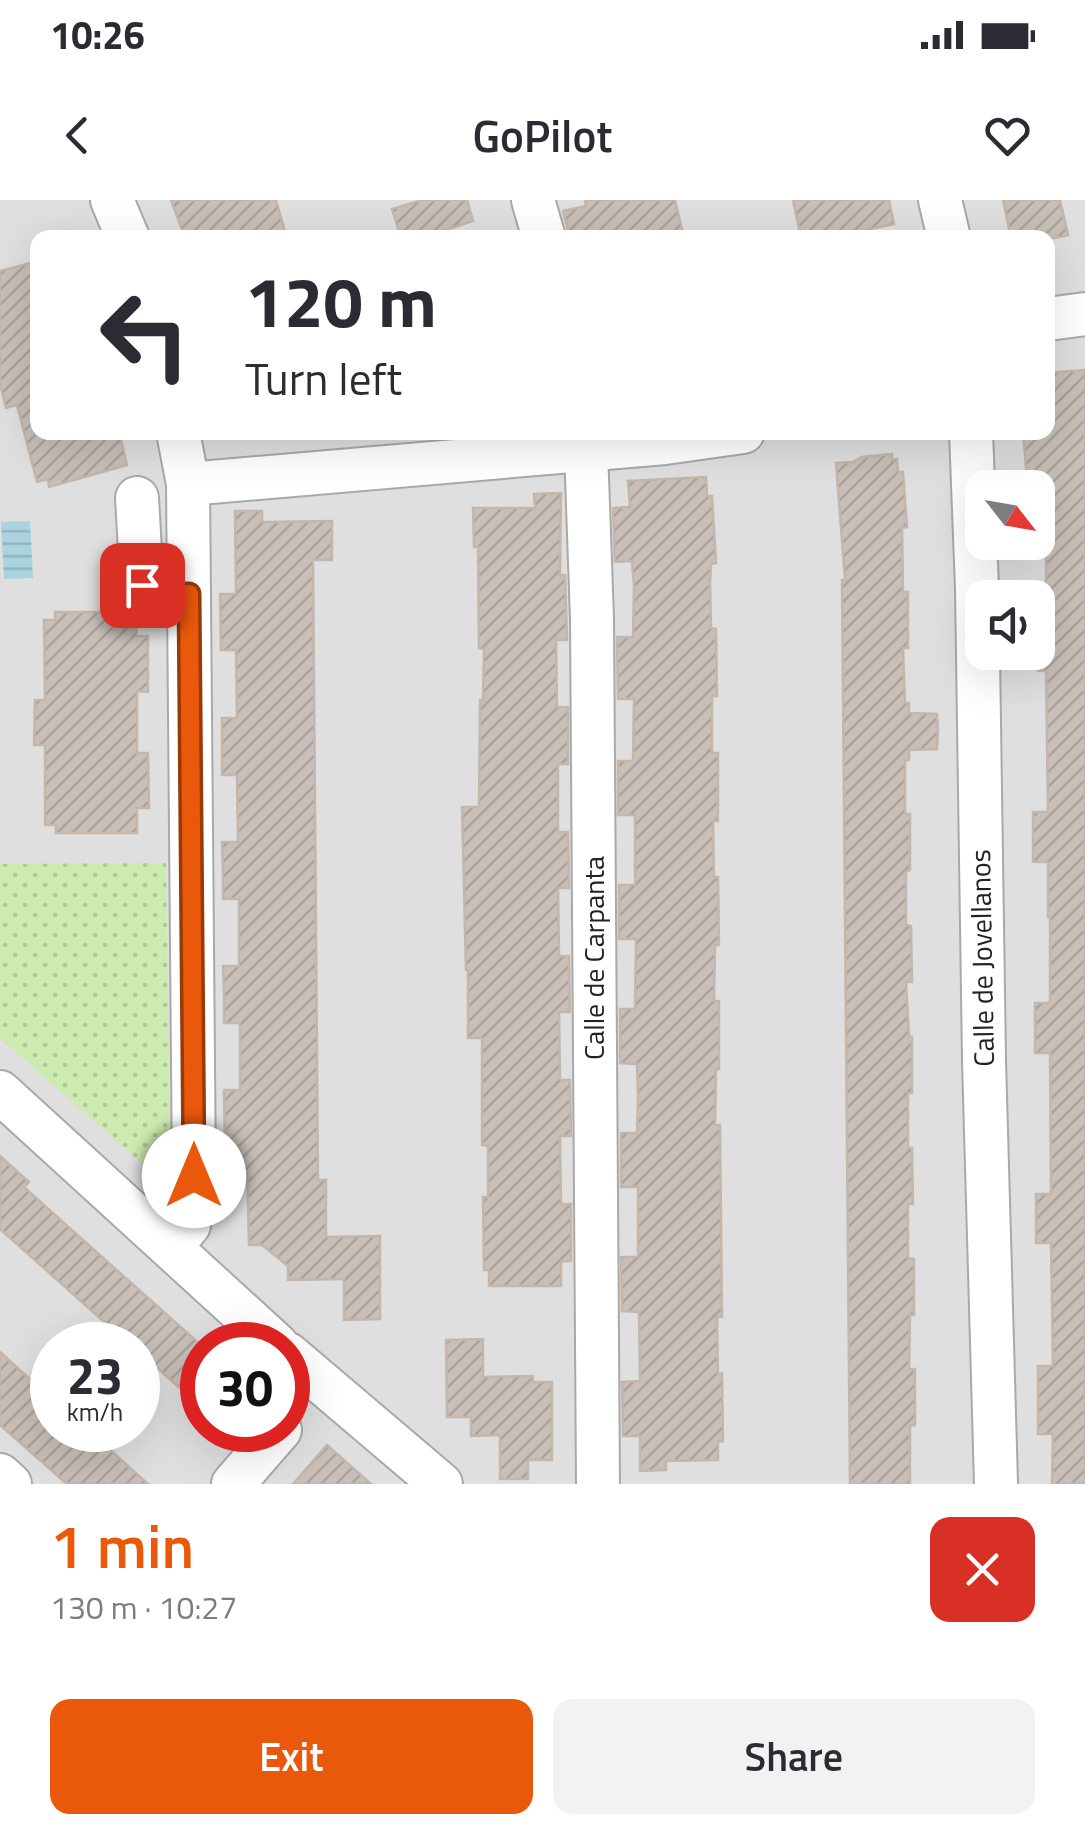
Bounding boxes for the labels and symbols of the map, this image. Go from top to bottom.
north arrow [965,470,1055,560]
pin [100,543,185,628]
street label: Calle de Jovellanos [958,849,1005,1067]
street label: Calle de Carpanta [572,856,615,1060]
position arrow [142,1124,246,1228]
speed limit sign: 30 [180,1322,310,1452]

